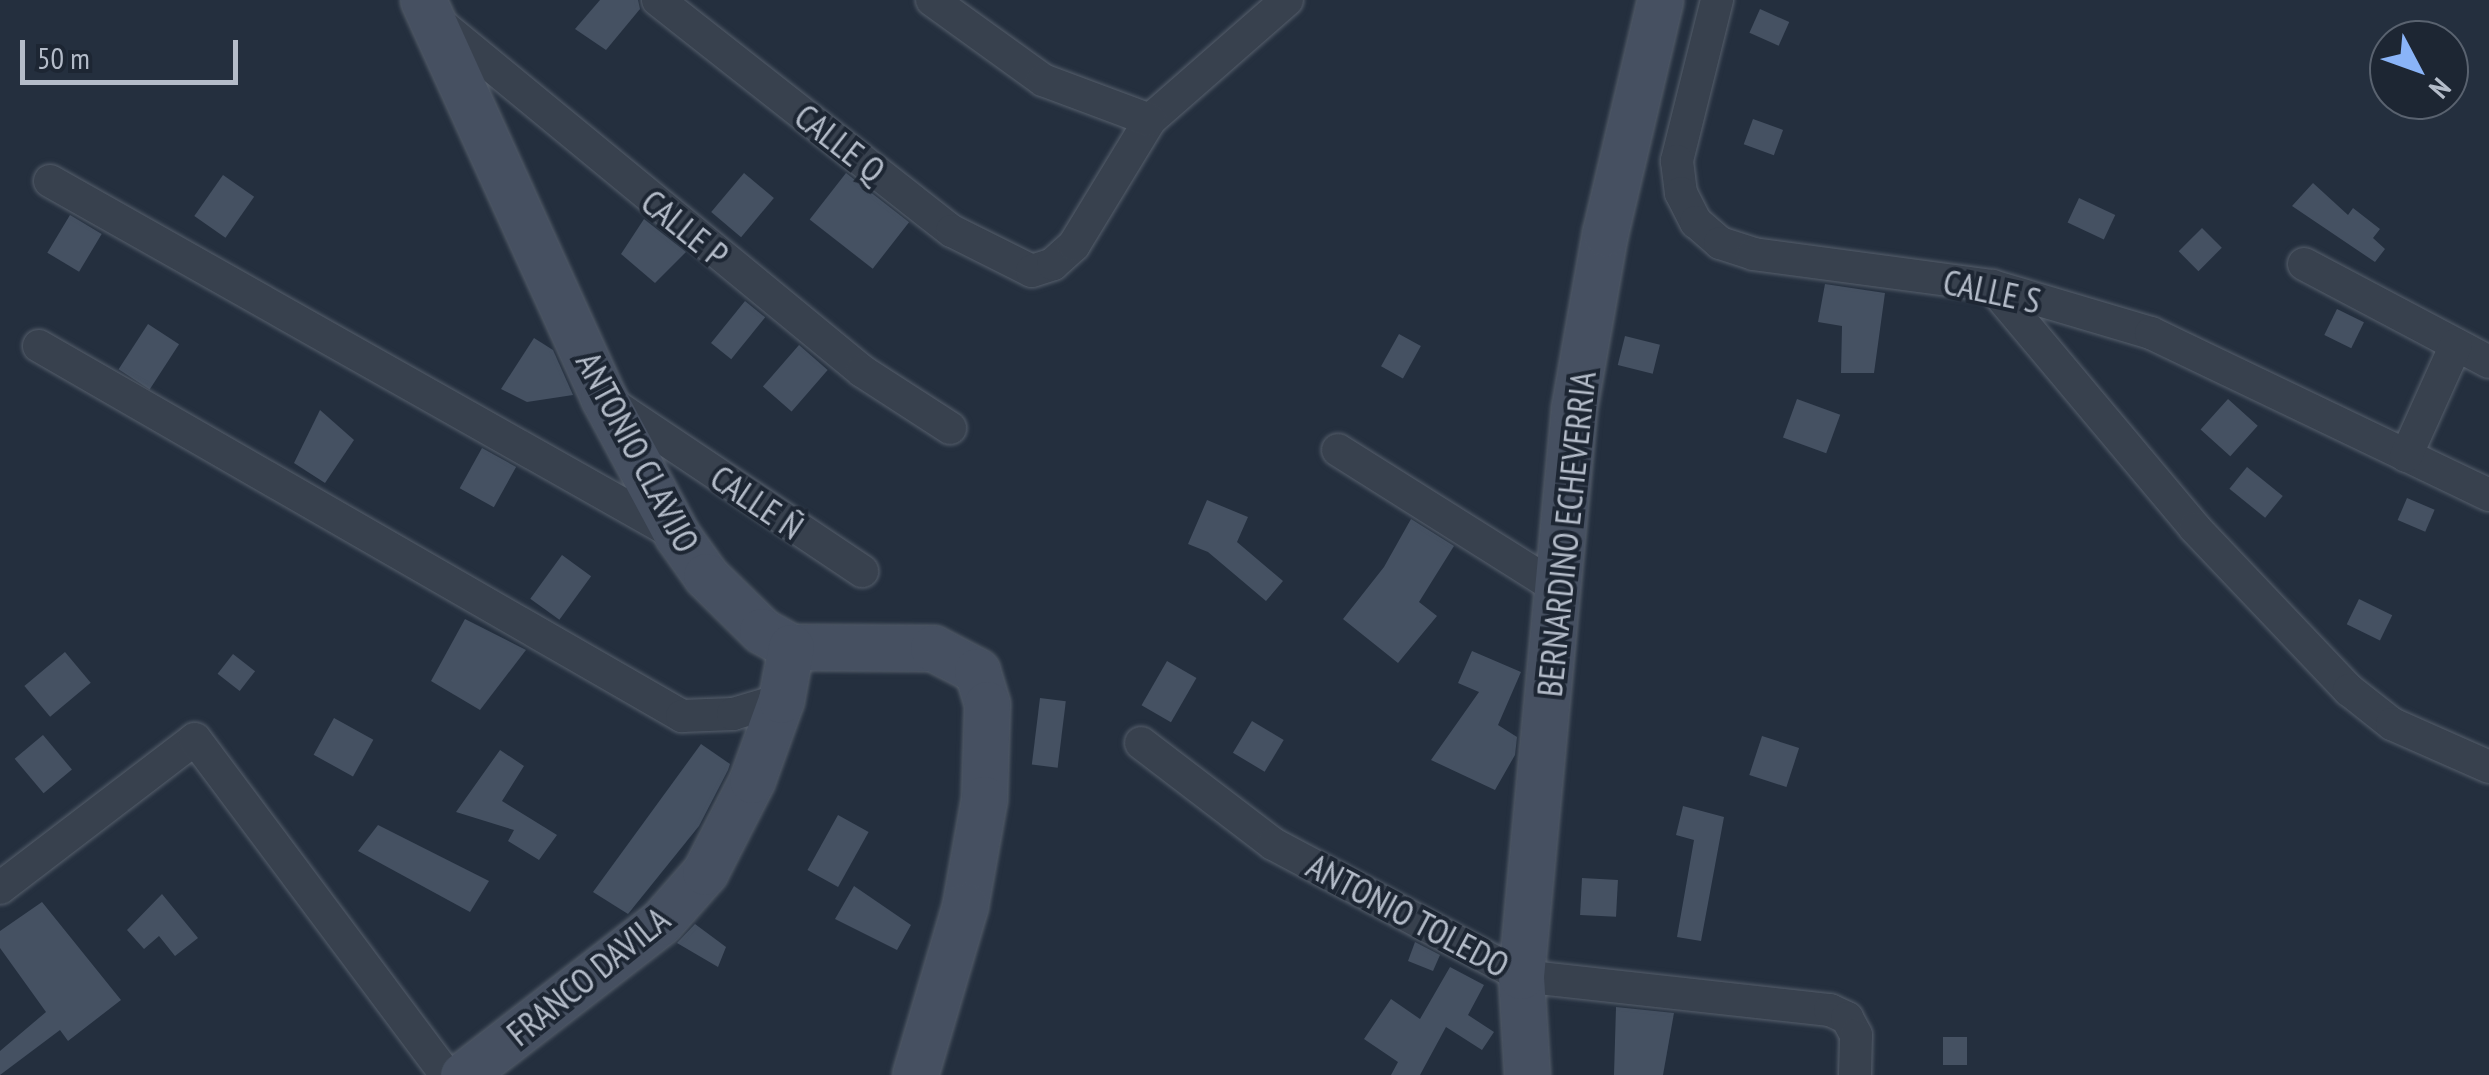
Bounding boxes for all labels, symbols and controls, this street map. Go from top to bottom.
scale bar [25,20,242,82]
north arrow [2369,20,2469,120]
text: 50 m [37,38,90,77]
text: N [2422,71,2459,107]
street label: CALLE Q [787,95,893,191]
street label: CALLE P [633,181,737,275]
street label: CALLE S [1940,260,2044,322]
street label: ANTONIO CLAVIJO [568,345,708,559]
street label: BERNARDINO ECHEVERRIA [1528,369,1604,699]
street label: CALLE Ñ [703,456,811,548]
street label: ANTONIO TOLEDO [1300,844,1516,986]
street label: FRANCO DAVILA [499,898,677,1054]

